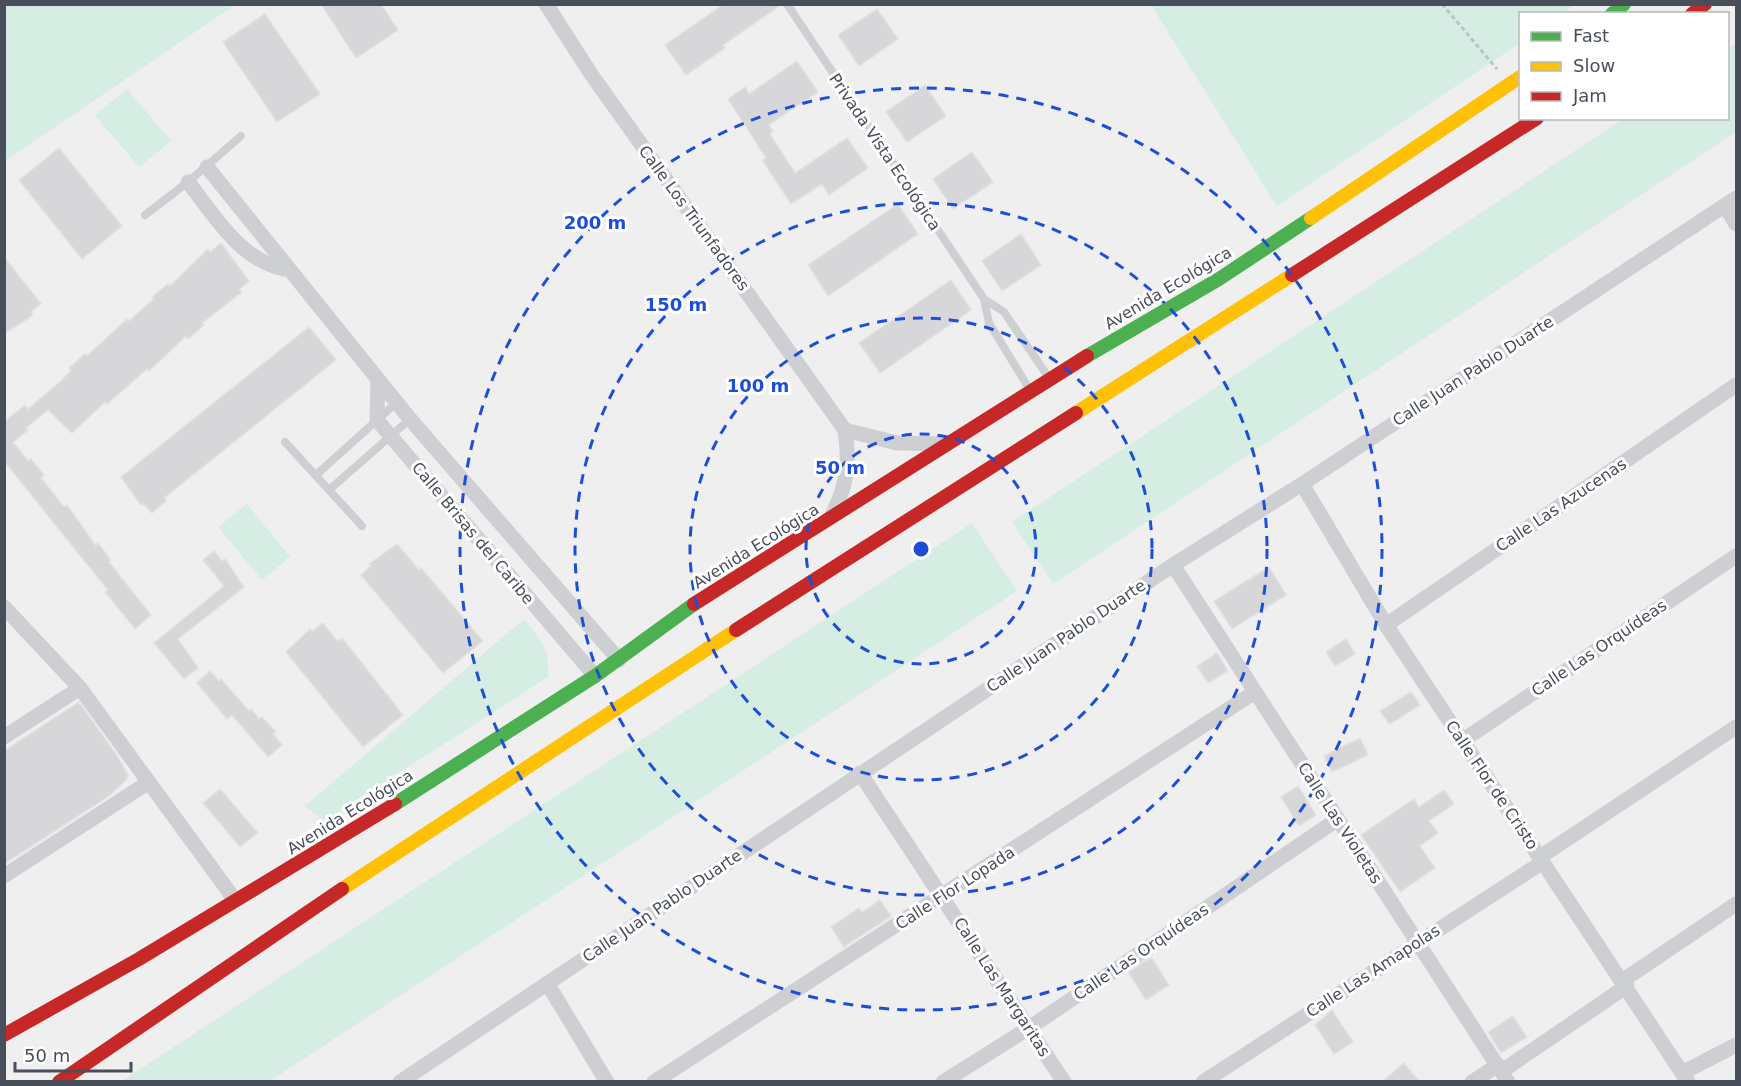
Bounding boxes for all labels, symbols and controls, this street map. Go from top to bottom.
legend [1519,12,1729,120]
text: Fast [1573,25,1609,46]
text: Slow [1573,55,1615,76]
street label: Privada Vista Ecológica [825,70,945,234]
text: Jam [1572,85,1607,106]
street label: Calle Los Triunfadores [635,142,753,294]
text: 200 m [564,212,626,233]
street label: Avenida Ecológica [1101,242,1235,334]
text: 150 m [645,294,707,315]
street label: Calle Juan Pablo Duarte [1389,312,1557,430]
text: 100 m [727,375,789,396]
street label: Calle Las Azucenas [1492,454,1630,556]
text: 50 m [815,457,865,478]
street label: Calle Brisas del Caribe [408,458,538,608]
street label: Avenida Ecológica [689,499,823,593]
centre of rings [911,539,931,559]
street label: Calle Juan Pablo Duarte [983,576,1149,696]
street label: Calle Las Orquídeas [1528,596,1670,700]
street label: Calle Flor de Cristo [1442,717,1542,853]
street label: Calle Las Violetas [1294,759,1386,887]
street label: Avenida Ecológica [283,765,417,859]
street label: Calle Flor Lopada [892,842,1018,934]
street label: Calle Juan Pablo Duarte [579,846,745,966]
street label: Calle Las Orquídeas [1070,900,1212,1004]
street label: Calle Las Margaritas [950,914,1054,1060]
street label: Calle Las Amapolas [1302,921,1444,1021]
scale bar [15,1035,130,1073]
text: 50 m [24,1045,70,1066]

